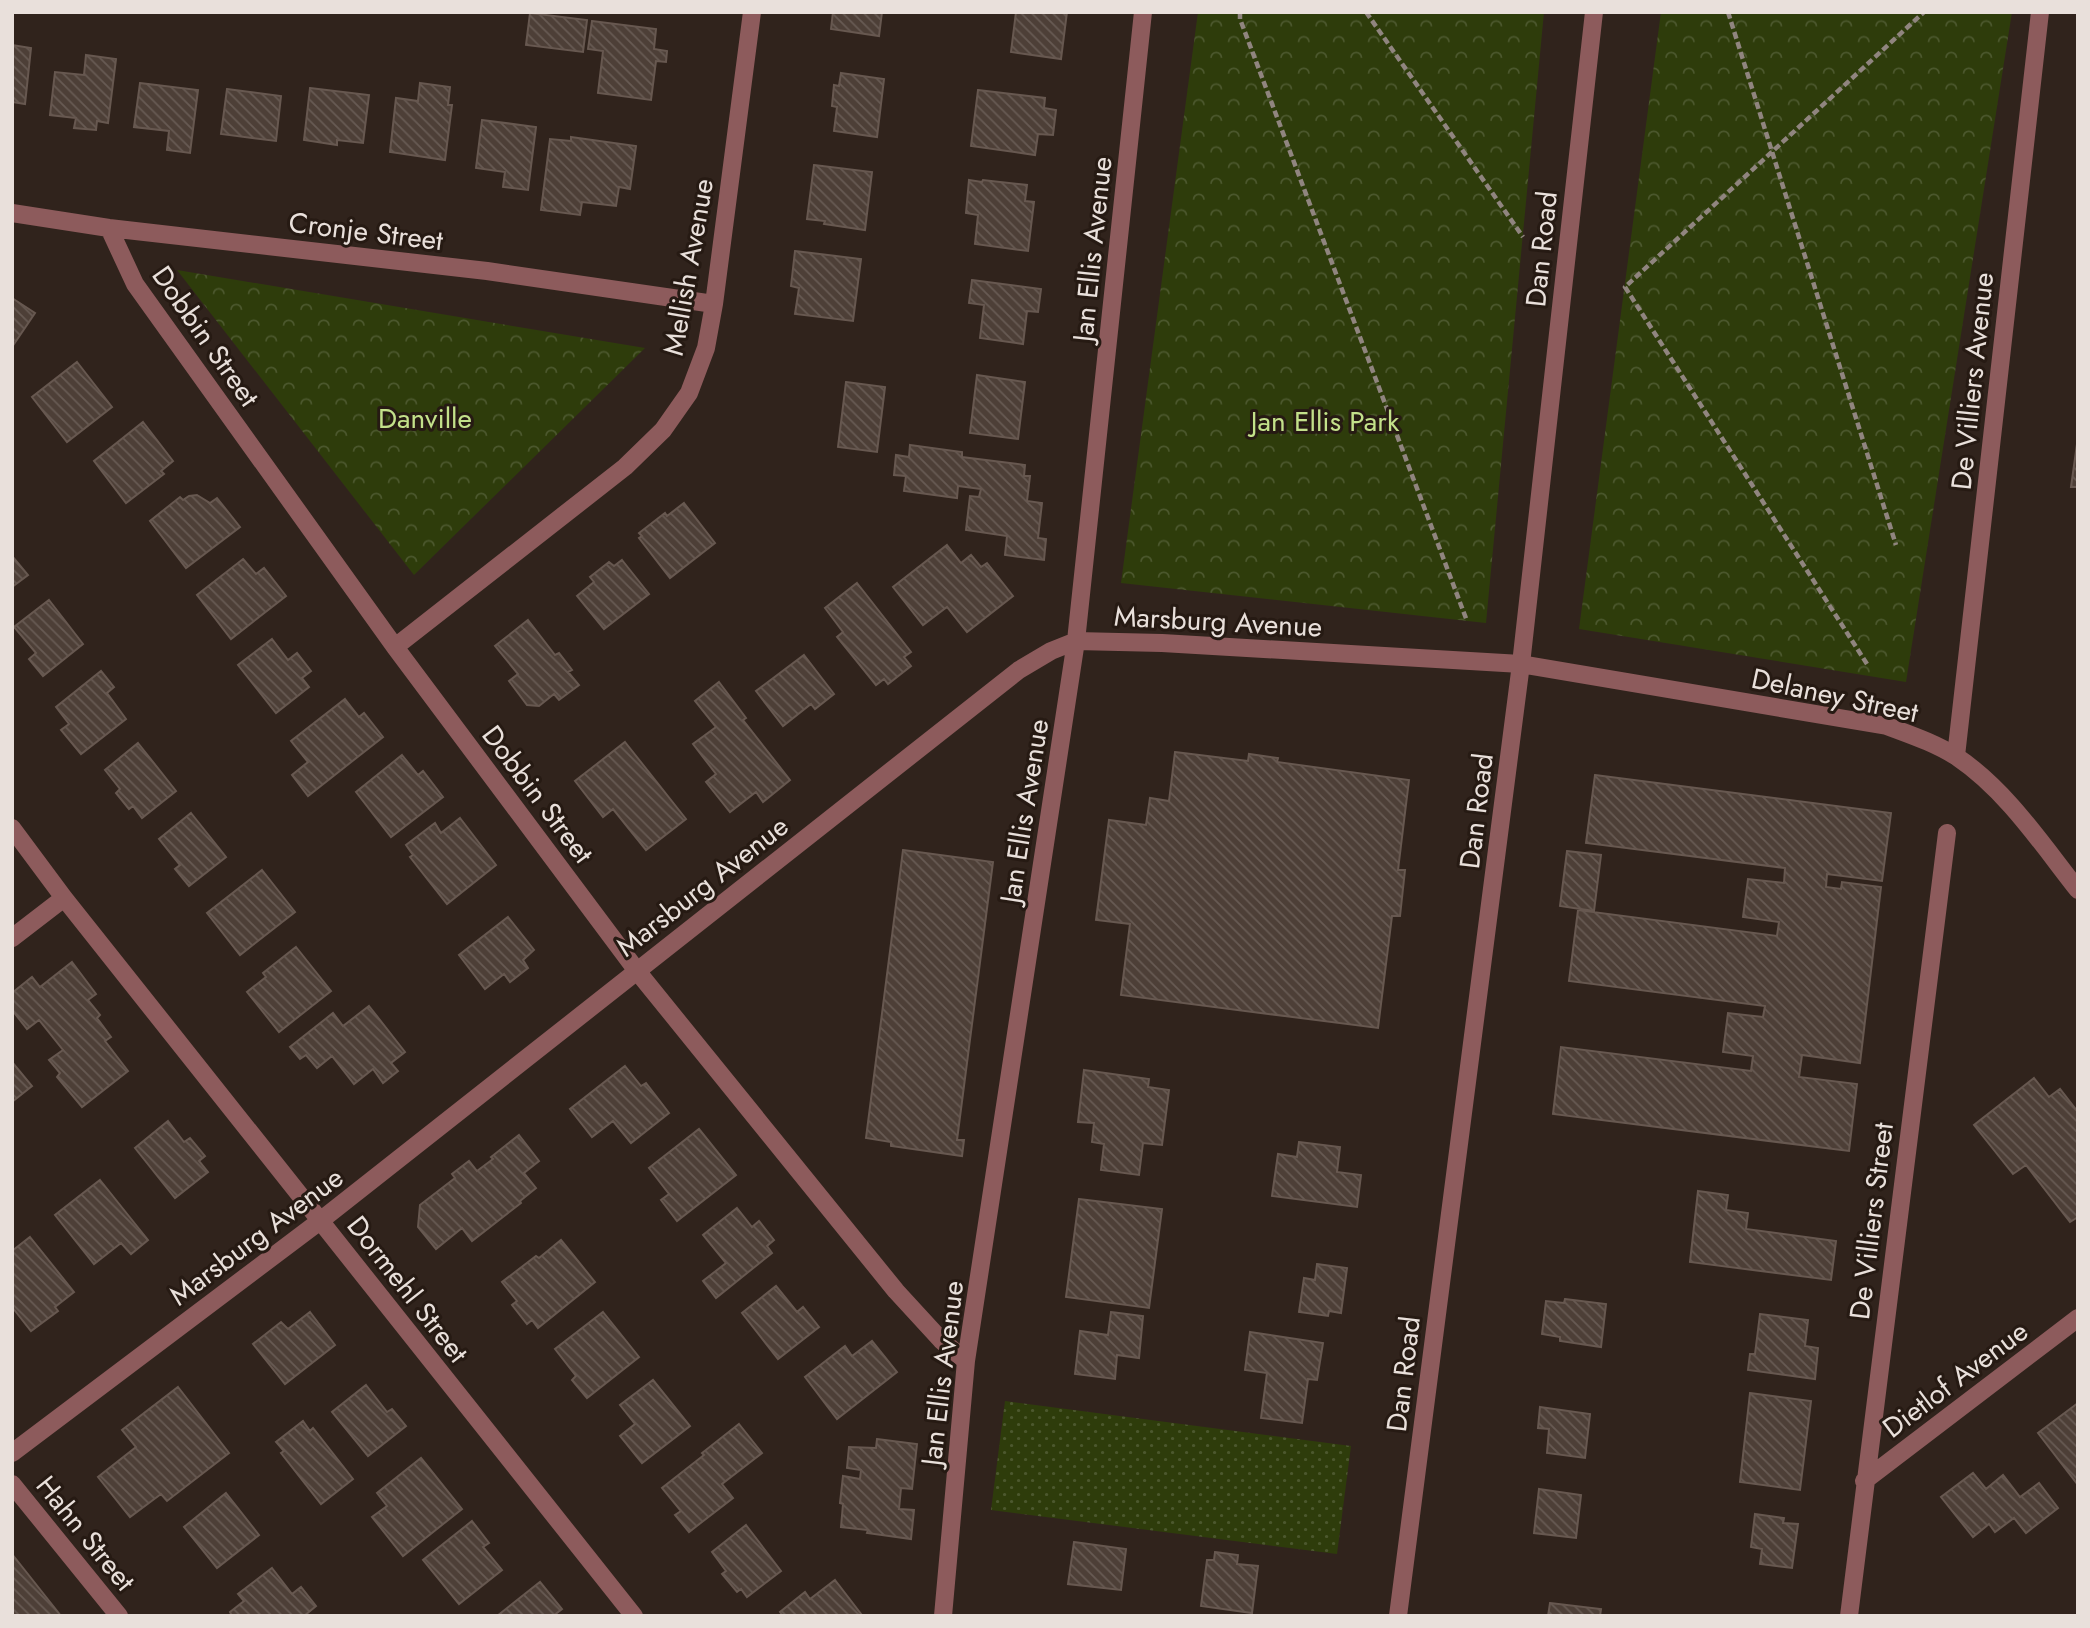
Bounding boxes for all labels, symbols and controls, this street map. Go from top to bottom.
street label: Jan Ellis Avenue [1062,155,1123,348]
street label: Mellish Avenue [653,175,724,359]
street label: Dan Road [1515,189,1568,309]
street label: Cronje Street [287,202,446,261]
street label: Dobbin Street [142,258,269,415]
street label: De Villiers Avenue [1941,270,2004,492]
park label: Danville [378,398,472,439]
park label: Jan Ellis Park [1247,401,1400,442]
street label: Marsburg Avenue [1113,596,1323,647]
street label: Delaney Street [1748,658,1922,733]
street label: Jan Ellis Avenue [989,716,1059,910]
street label: Dobbin Street [472,717,603,872]
street label: Dan Road [1449,751,1504,871]
street label: Marsburg Avenue [608,806,797,967]
street label: De Villiers Street [1839,1120,1904,1322]
street label: Marsburg Avenue [161,1157,352,1316]
street label: Dormehl Street [337,1207,478,1372]
street label: Jan Ellis Avenue [910,1278,974,1472]
street label: Dietlof Avenue [1874,1311,2037,1448]
street label: Dan Road [1376,1314,1431,1434]
street label: Hahn Street [26,1467,145,1600]

